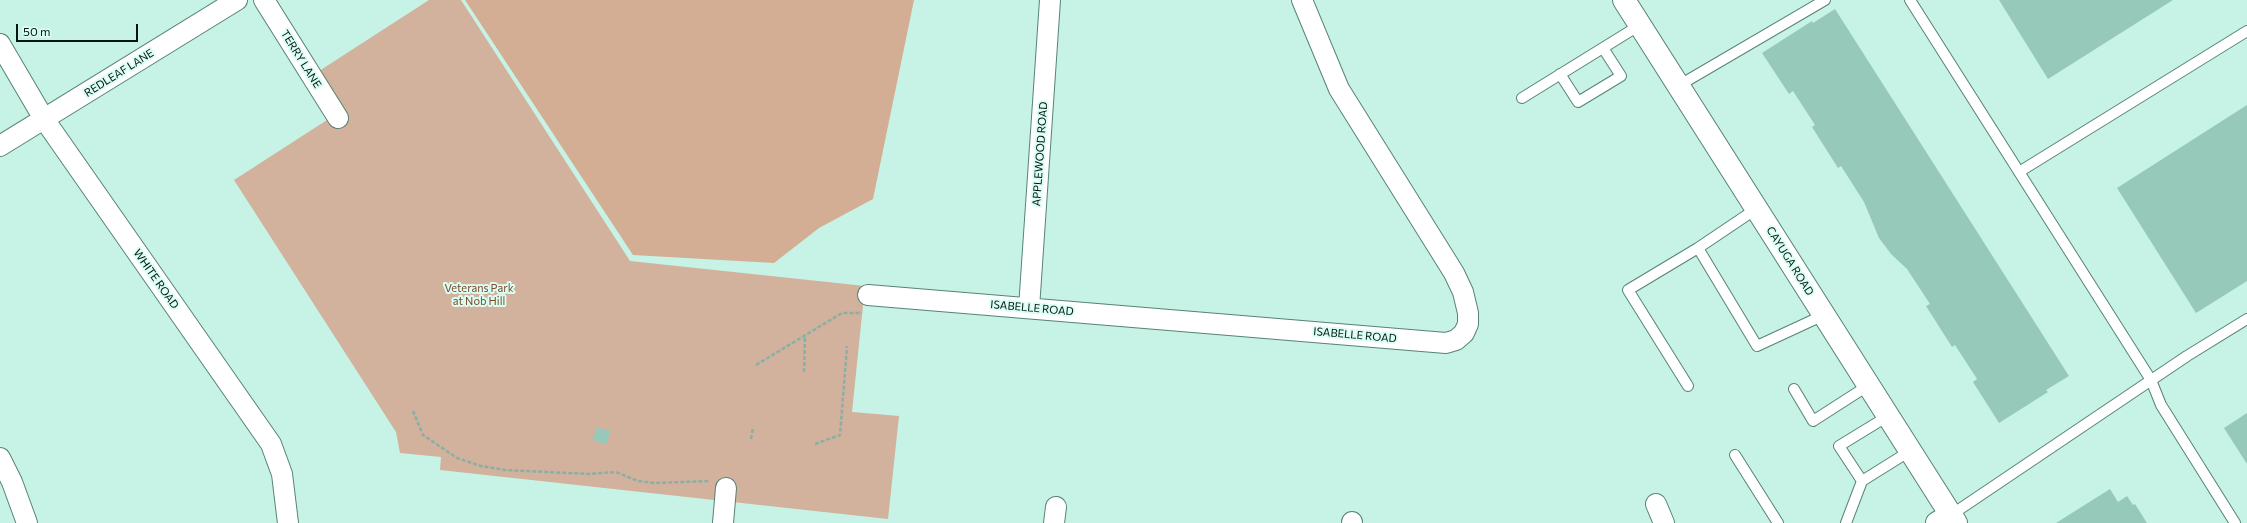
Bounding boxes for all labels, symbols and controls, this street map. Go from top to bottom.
scale bar [18,16,140,42]
text: 50 m [23,24,51,38]
street label: TERRY LANE [278,28,324,90]
street label: REDLEAF LANE [82,46,156,100]
street label: APPLEWOOD ROAD [1030,101,1050,207]
street label: CAYUGA ROAD [1764,224,1816,298]
street label: WHITE ROAD [131,247,181,311]
park label: Veterans Park at Nob Hill [444,281,514,307]
street label: ISABELLE ROAD [990,298,1074,318]
street label: ISABELLE ROAD [1313,325,1397,345]

